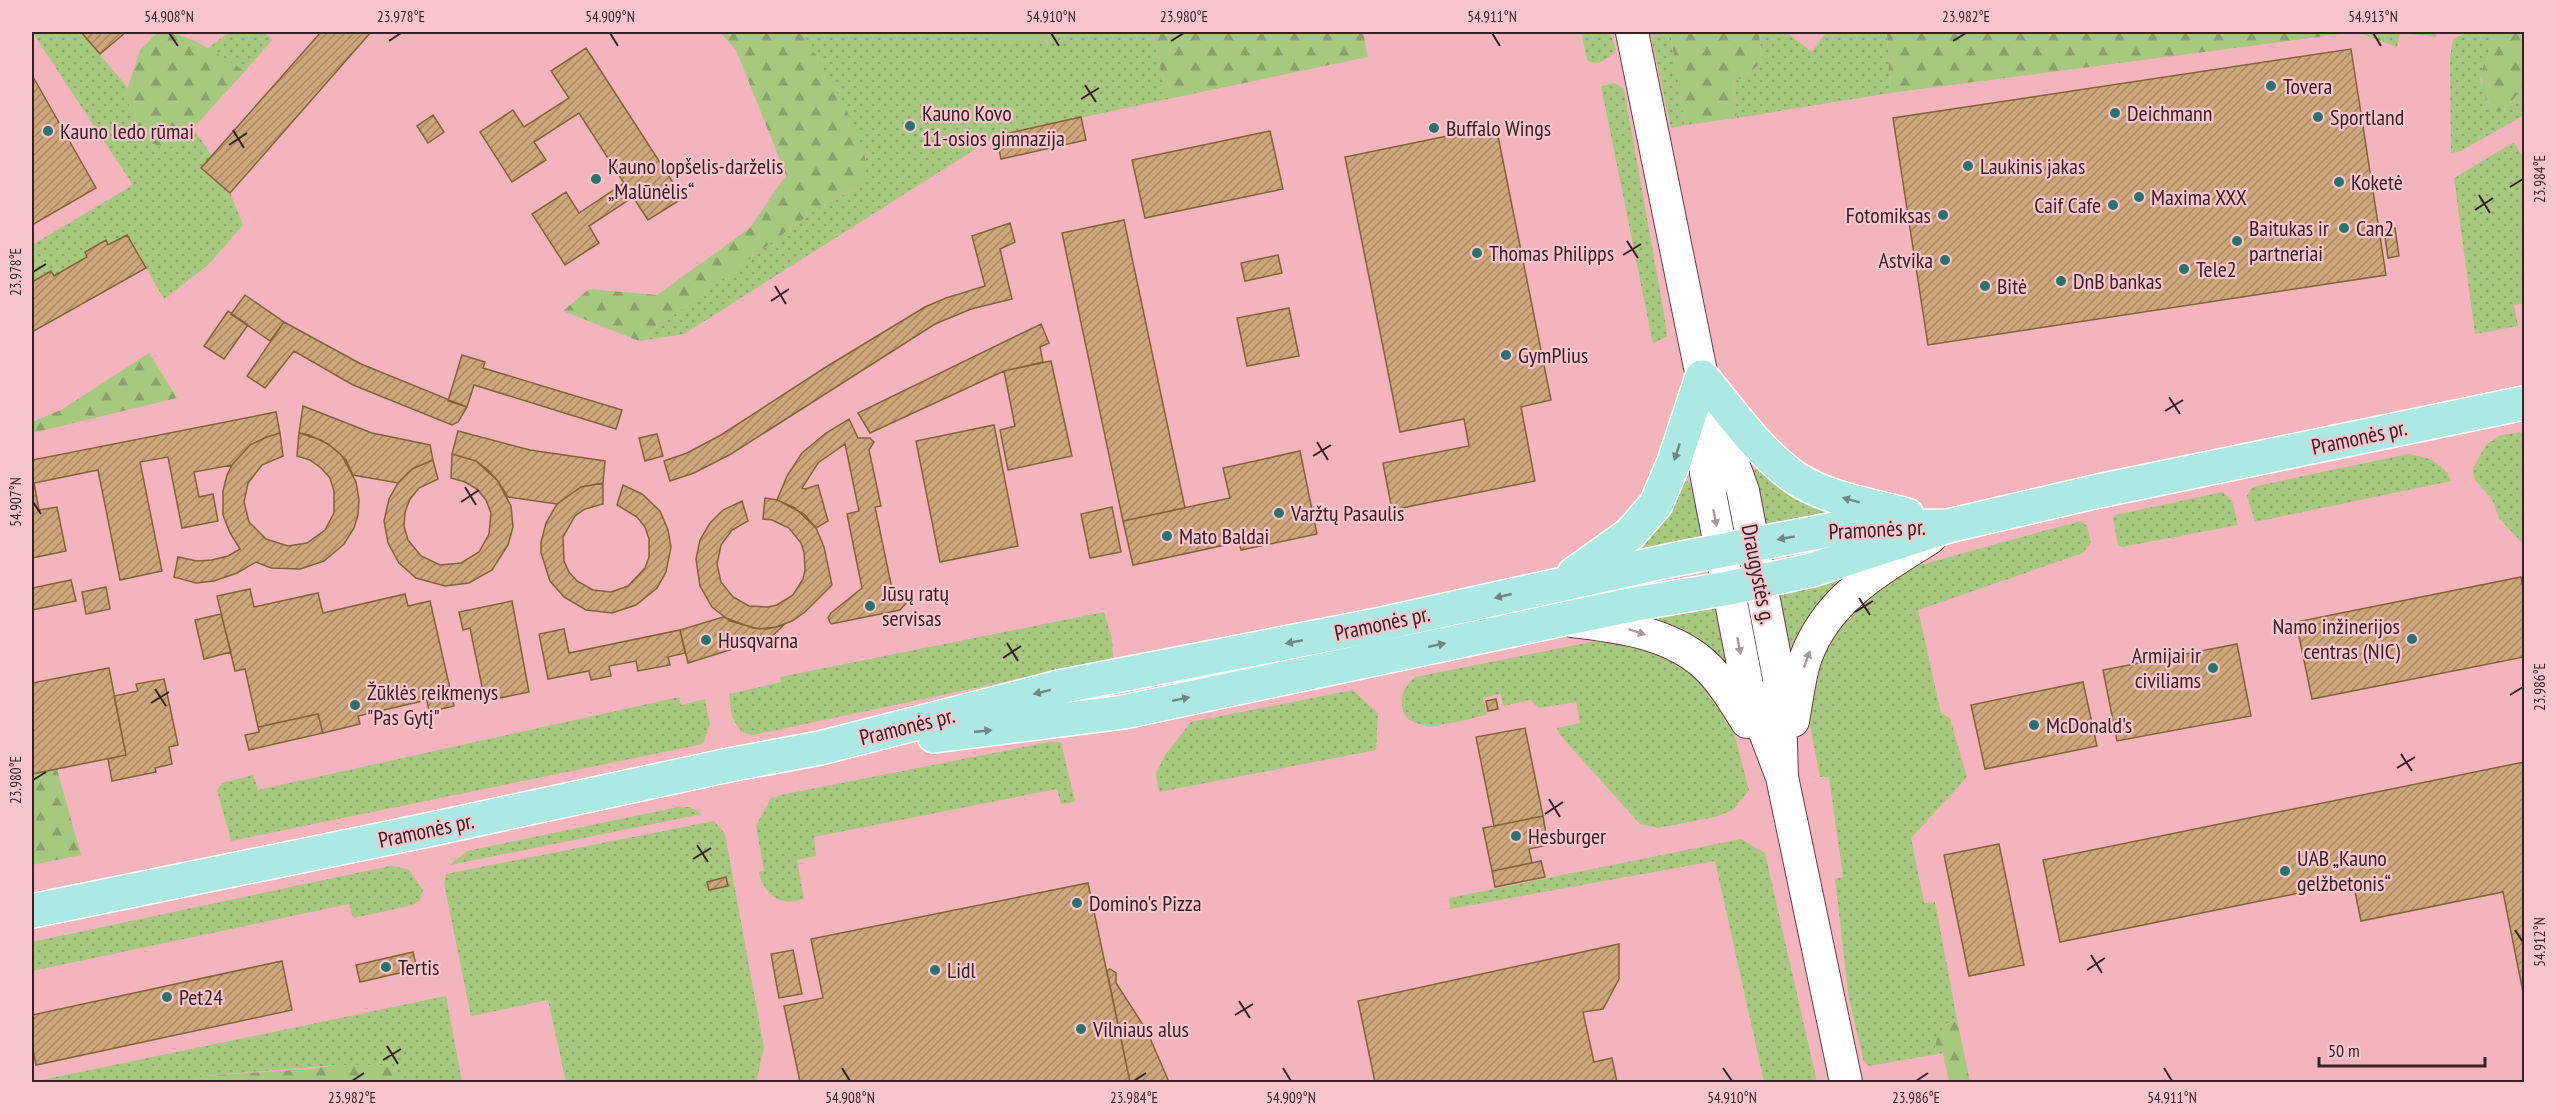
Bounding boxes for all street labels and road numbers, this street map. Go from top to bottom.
street label: Pramonės pr. [2309,413,2410,461]
street label: Pramonės pr. [1828,512,1926,546]
street label: Draugystės g. [1736,521,1782,627]
street label: Pramonės pr. [1332,599,1433,647]
street label: Pramonės pr. [856,701,958,751]
street label: Pramonės pr. [376,806,477,854]

